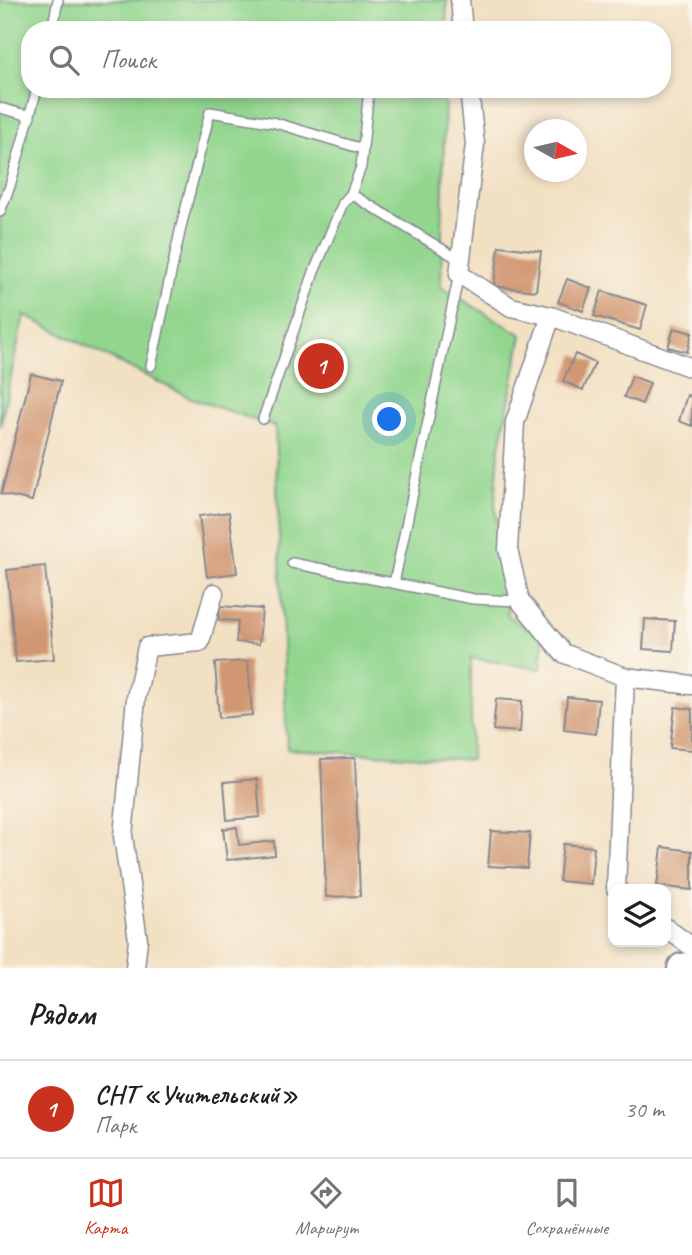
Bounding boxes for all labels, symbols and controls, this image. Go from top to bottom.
search box [21,21,671,98]
icon: search [45,41,83,79]
text: Поиск [101,43,156,76]
north arrow [524,119,587,182]
pin: 1 [298,340,344,392]
your location [372,402,406,436]
map controls [608,884,671,947]
button: layers [608,884,671,947]
text: Рядом [28,995,95,1033]
text: СНТ «Учительский» [95,1078,298,1111]
text: 1 [46,1095,56,1124]
text: 30 m [625,1095,664,1124]
text: Парк [95,1111,136,1140]
tab: Карта [84,1174,127,1240]
tab: Маршрут [295,1174,358,1240]
tab: Сохранённые [526,1174,608,1240]

